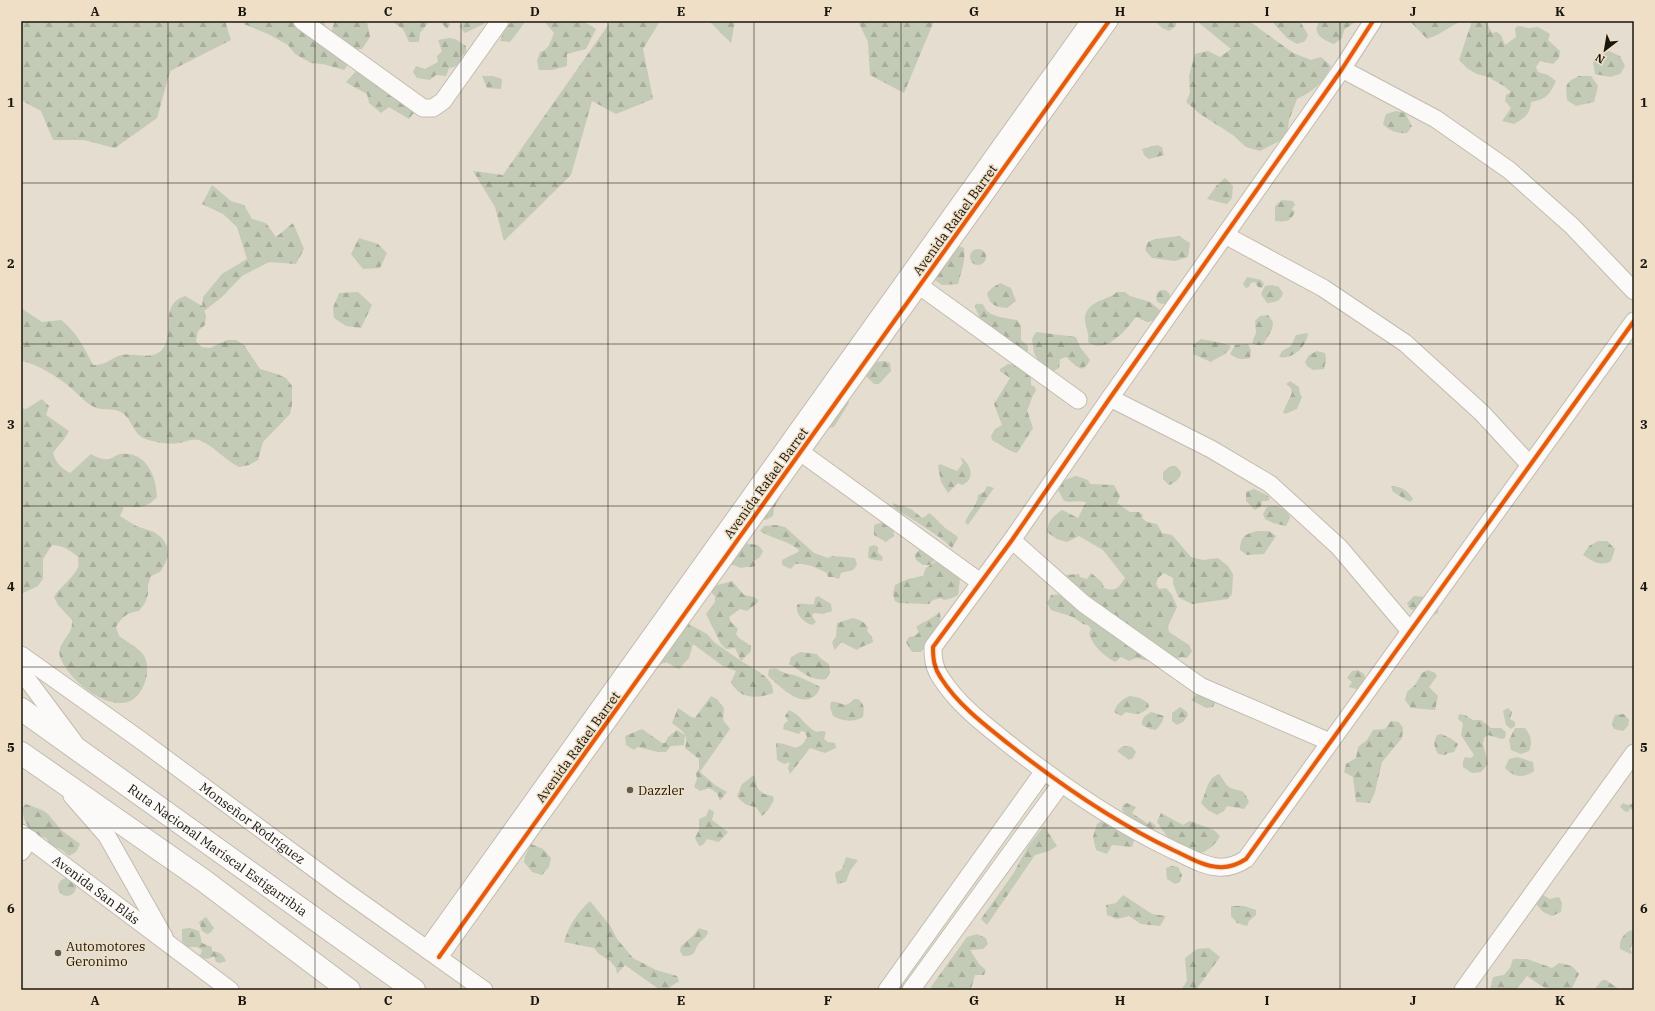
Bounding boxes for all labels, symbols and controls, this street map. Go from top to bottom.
text: A [90,3,100,20]
text: B [237,3,247,20]
text: C [384,3,393,20]
text: D [530,3,540,20]
text: E [677,3,685,20]
text: F [824,3,832,20]
text: G [969,3,979,20]
text: H [1115,3,1126,20]
text: I [1265,3,1270,20]
text: J [1410,3,1417,20]
text: K [1555,3,1565,20]
north arrow [1585,30,1625,70]
text: N [1592,50,1607,67]
text: 1 [7,94,15,111]
text: 1 [1640,94,1648,111]
street label: Avenida Rafael Barret [909,161,1001,279]
text: 2 [7,255,15,272]
text: 2 [1640,255,1648,272]
text: 3 [7,416,15,433]
text: 3 [1640,416,1648,433]
street label: Avenida Rafael Barret [720,424,812,542]
text: 4 [7,578,15,595]
text: 4 [1640,578,1648,595]
street label: Avenida Rafael Barret [532,688,624,806]
text: 5 [7,739,15,756]
text: 5 [1640,739,1648,756]
street label: Monseñor Rodríguez [196,778,309,868]
street label: Ruta Nacional Mariscal Estigarribia [125,780,311,920]
place label: Dazzler [638,782,684,799]
marker: Dazzler [625,785,635,795]
street label: Avenida San Blás [49,851,143,928]
text: 6 [7,900,15,917]
text: 6 [1640,900,1648,917]
place label: Automotores Geronimo [66,938,145,970]
marker: Automotores Geronimo [53,948,63,958]
text: A [90,992,100,1009]
text: B [237,992,247,1009]
text: C [384,992,393,1009]
text: D [530,992,540,1009]
text: E [677,992,685,1009]
text: F [824,992,832,1009]
text: G [969,992,979,1009]
text: H [1115,992,1126,1009]
text: I [1265,992,1270,1009]
text: J [1410,992,1417,1009]
text: K [1555,992,1565,1009]

